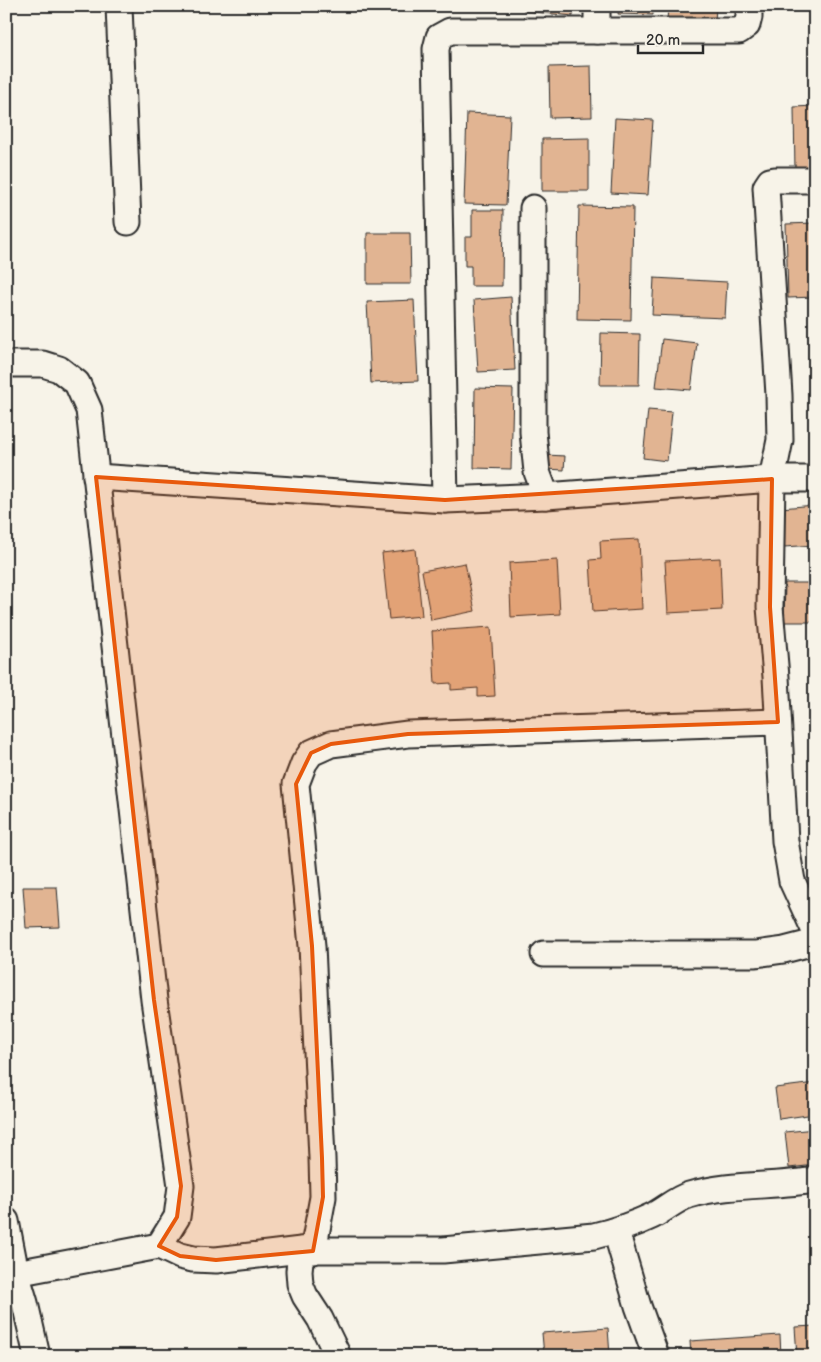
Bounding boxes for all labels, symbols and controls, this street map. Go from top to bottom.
scale bar [638,22,704,54]
text: 20 m [646,31,680,50]

